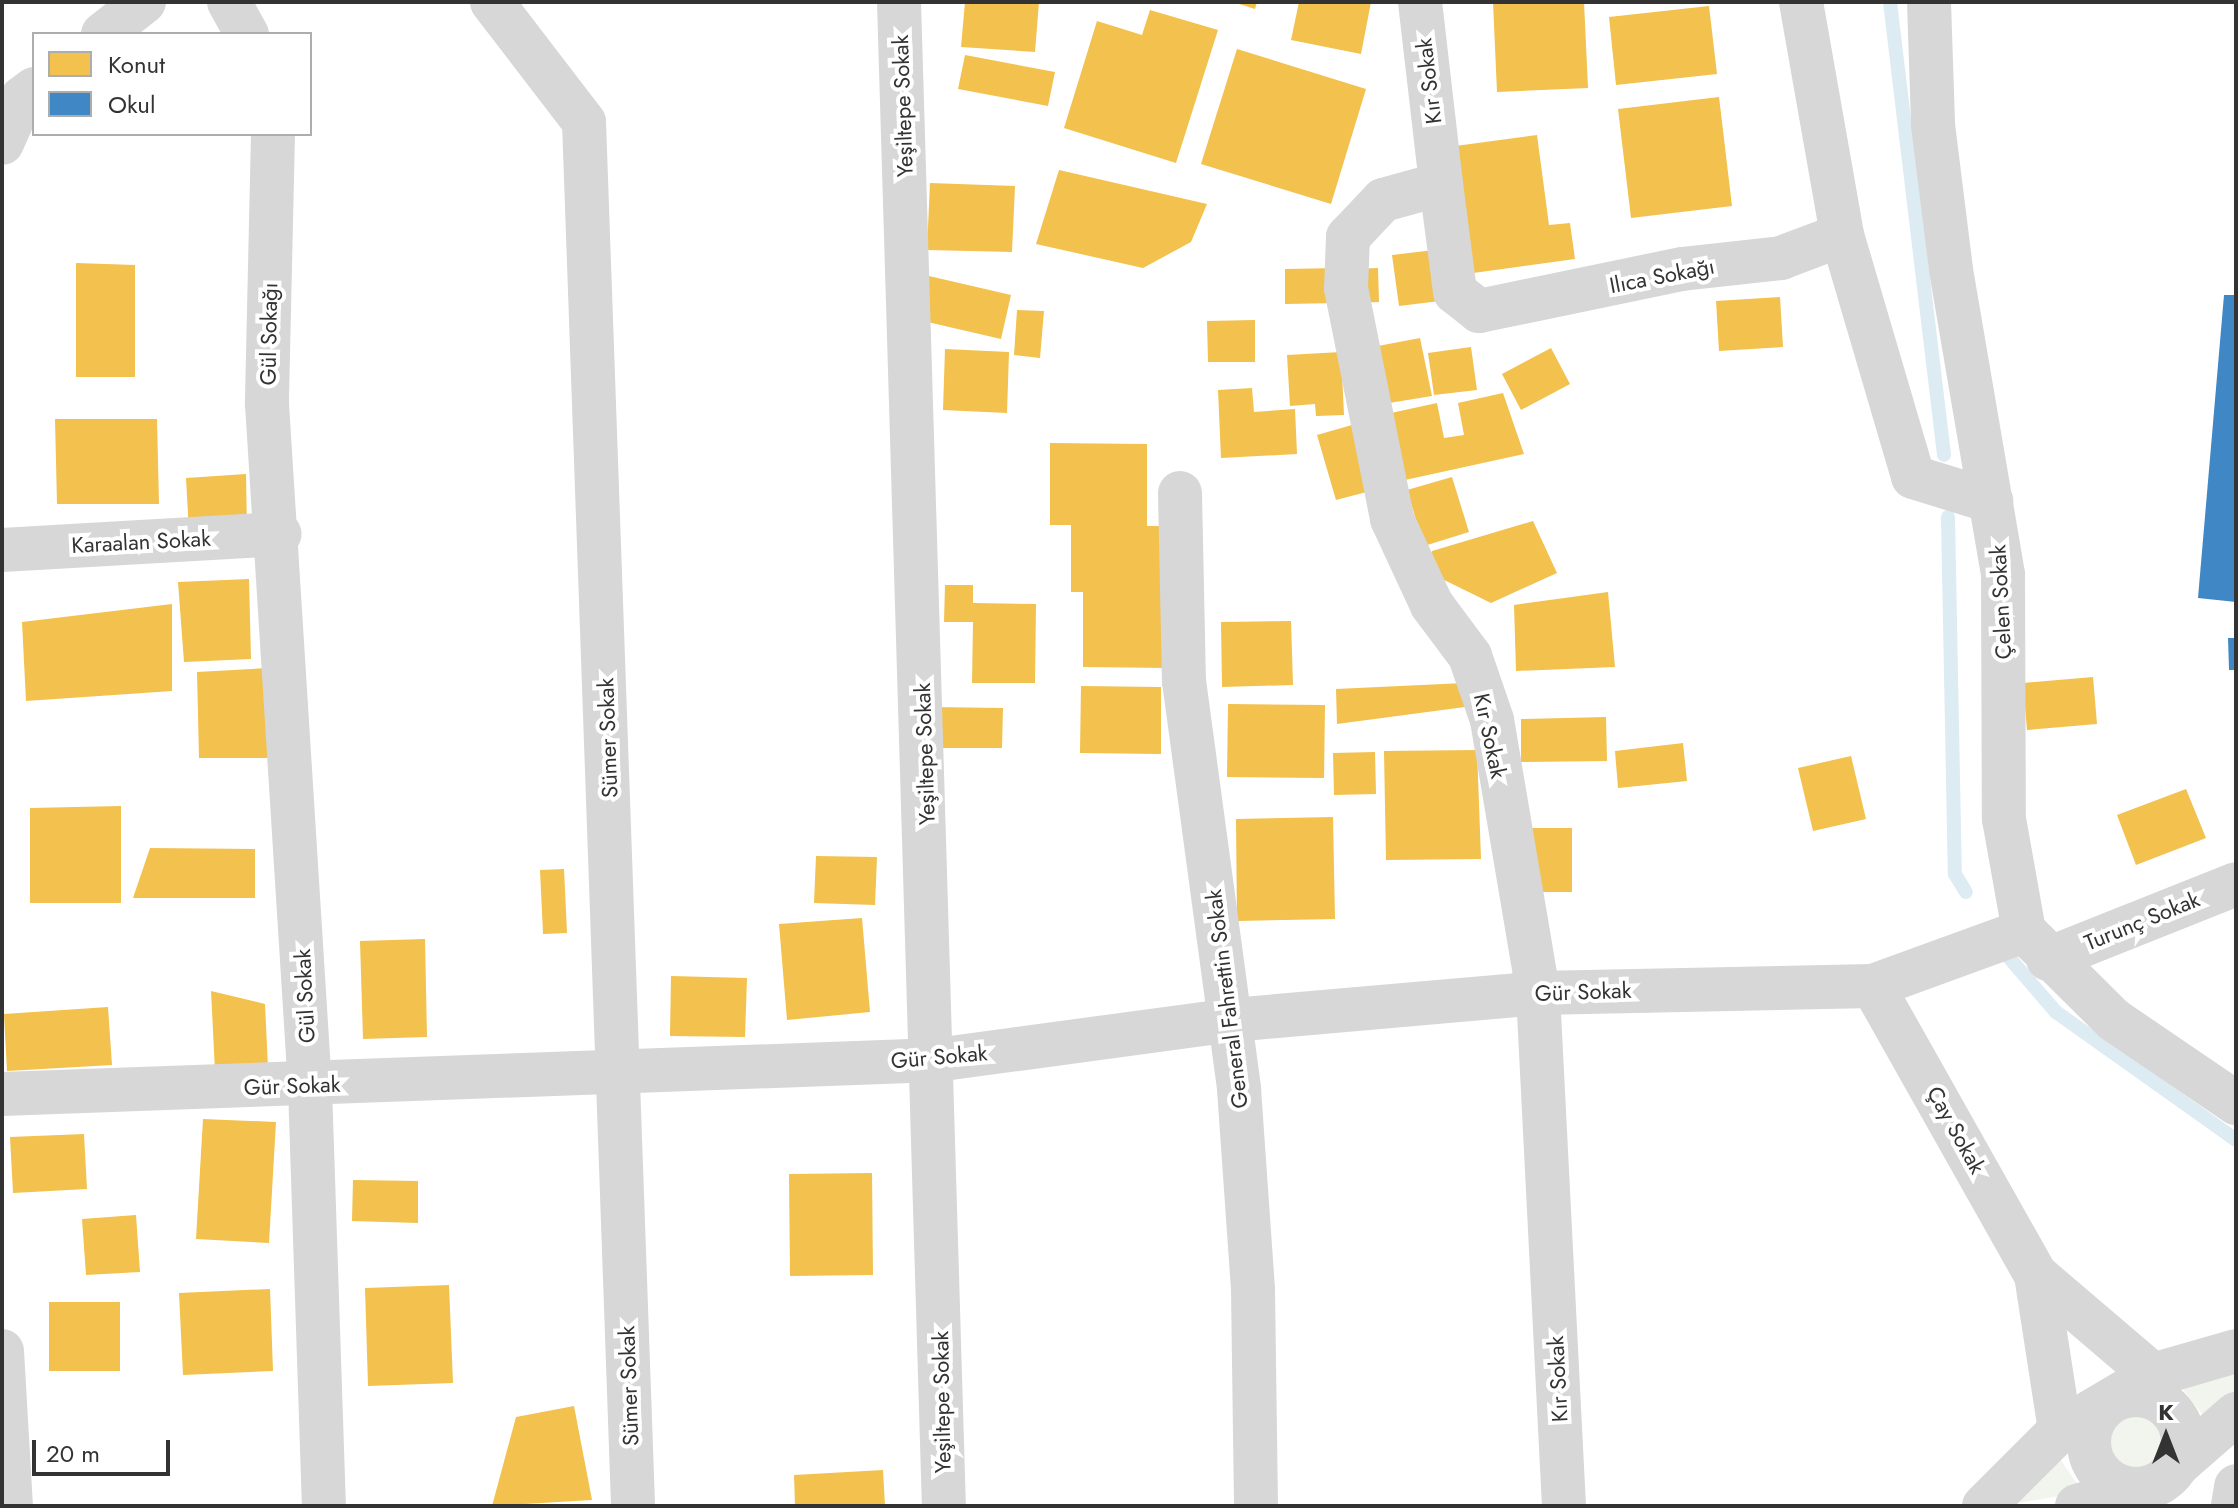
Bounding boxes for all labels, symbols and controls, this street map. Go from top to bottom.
legend [32,32,312,136]
street label: Yeşiltepe Sokak [887,34,919,178]
street label: Kır Sokak [1411,37,1447,125]
text: Konut [108,47,165,82]
text: Okul [108,87,155,122]
street label: Ilıca Sokağı [1607,253,1717,299]
street label: Gül Sokağı [255,282,283,386]
street label: Karaalan Sokak [71,525,211,559]
street label: Çelen Sokak [1985,544,2017,660]
street label: Sümer Sokak [593,677,623,799]
street label: Yeşiltepe Sokak [909,682,941,826]
street label: Kır Sokak [1468,691,1512,781]
street label: Turunç Sokak [2081,886,2203,956]
street label: General Fahrettin Sokak [1200,888,1254,1110]
street label: Gül Sokak [289,948,321,1044]
street label: Gür Sokak [1534,977,1632,1007]
street label: Gür Sokak [890,1040,988,1074]
street label: Gür Sokak [243,1071,341,1101]
street label: Çay Sokak [1921,1082,1991,1178]
street label: Sümer Sokak [614,1325,644,1447]
street label: Yeşiltepe Sokak [928,1331,956,1473]
street label: Kır Sokak [1543,1335,1573,1423]
north arrow [2126,1396,2206,1476]
text: K [2158,1396,2174,1428]
scale bar [36,1424,174,1474]
text: 20 m [46,1436,100,1471]

